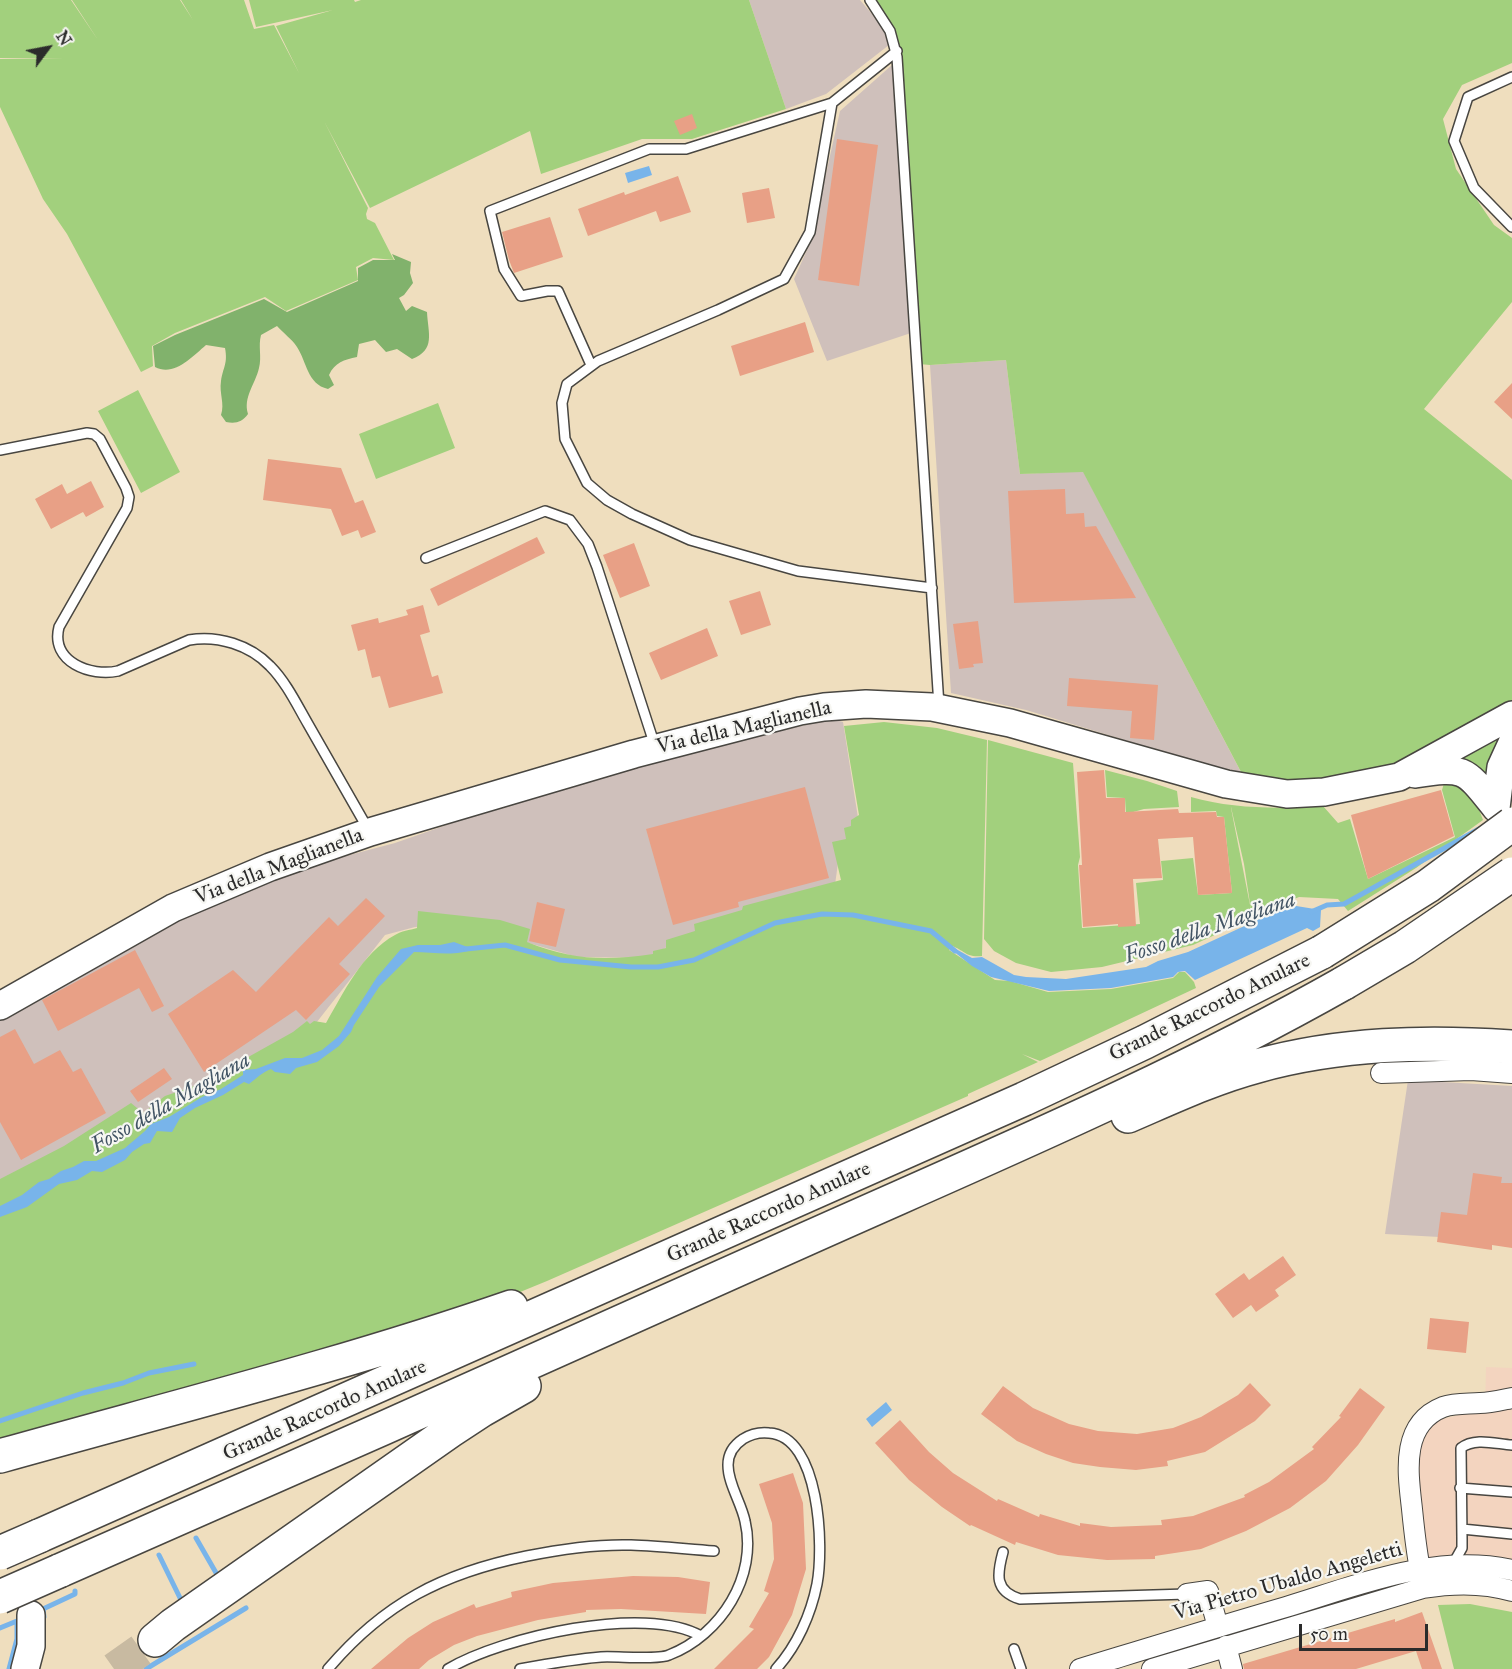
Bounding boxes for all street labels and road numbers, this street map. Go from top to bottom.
street label: Via della Maglianella [654,696,834,760]
street label: Via della Maglianella [191,823,367,911]
street label: Grande Raccordo Anulare [1105,948,1315,1068]
street label: Grande Raccordo Anulare [663,1157,875,1269]
street label: Grande Raccordo Anulare [219,1355,431,1467]
street label: Via Pietro Ubaldo Angeletti [1171,1537,1405,1627]

